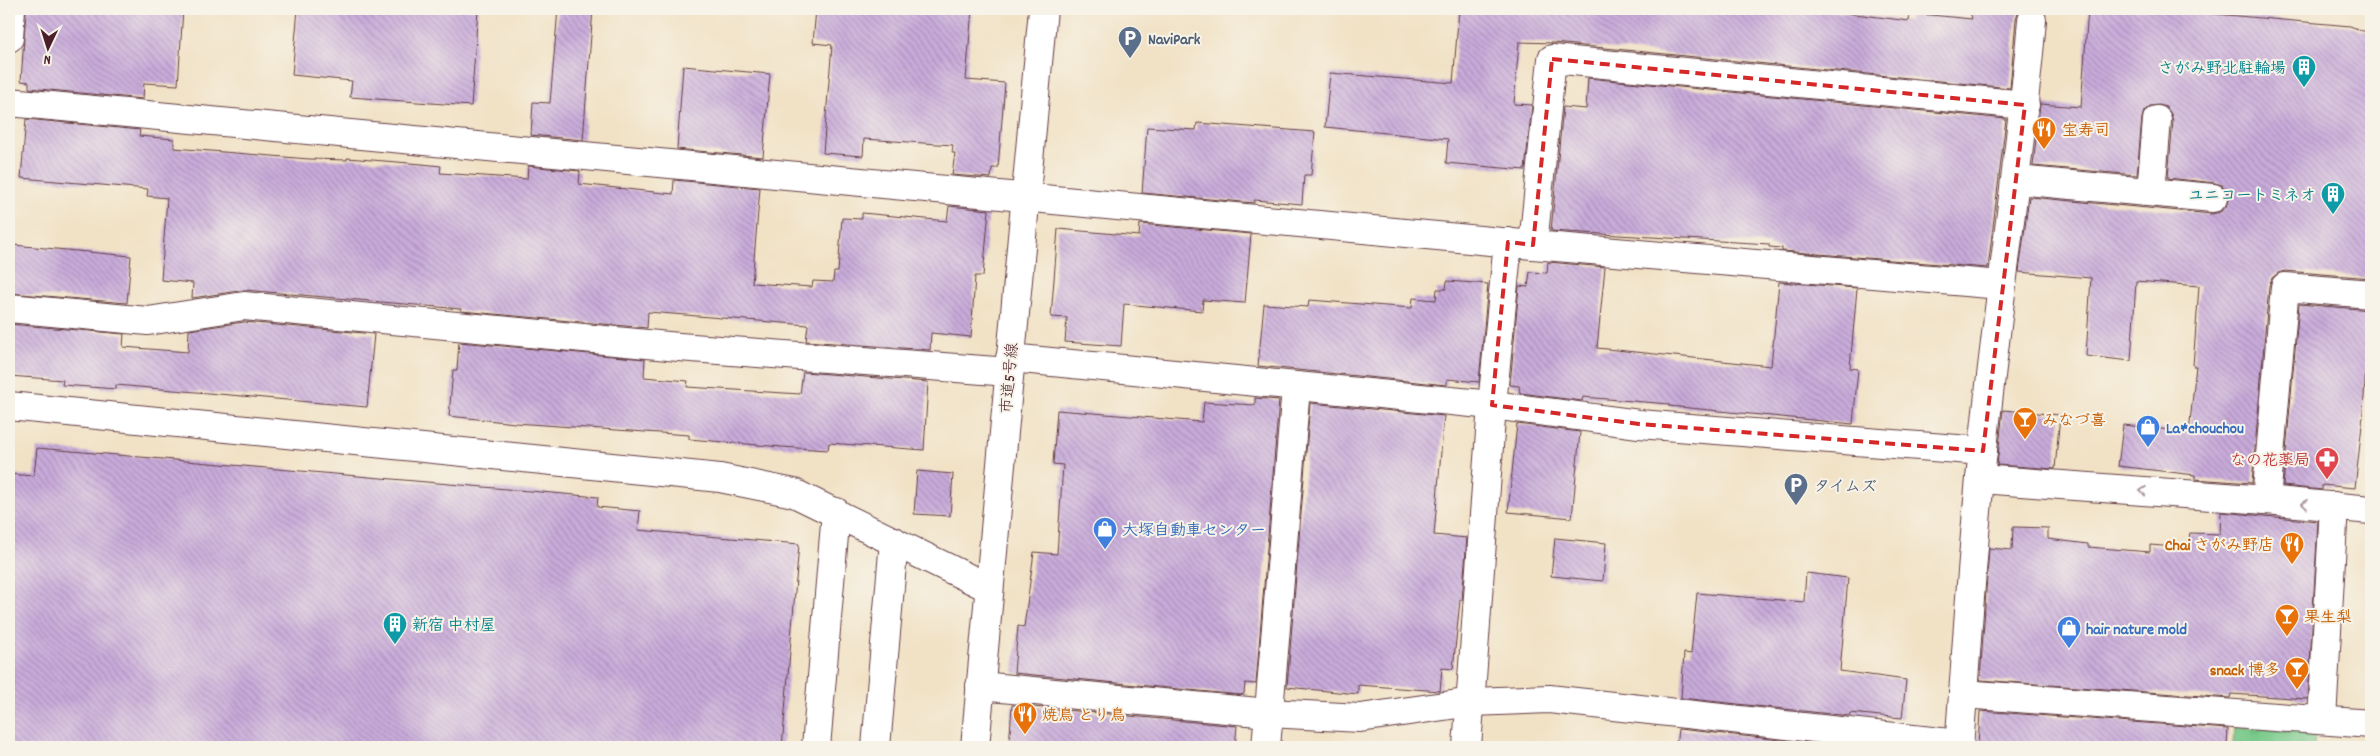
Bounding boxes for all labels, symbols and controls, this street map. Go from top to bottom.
north arrow [22,22,72,72]
parking icon: NaviPark [1117,25,1143,59]
place label: NaviPark [1148,29,1201,52]
text: N [43,49,51,69]
building icon: さがみ野北駐輪場 [2291,54,2317,88]
place label: さがみ野北駐輪場 [2158,58,2286,81]
restaurant icon: 宝寿司 [2031,116,2057,150]
place label: 宝寿司 [2062,120,2110,143]
building icon: ユニコートミネオ [2320,181,2346,215]
place label: ユニコートミネオ [2188,185,2316,208]
street label: 市道5号線 [996,342,1025,415]
bar icon: みなづ喜 [2012,406,2038,440]
place label: みなづ喜 [2042,410,2106,433]
shop icon: La*chouchou [2135,414,2161,448]
place label: La*chouchou [2166,418,2244,441]
pharmacy icon: なの花薬局 [2314,446,2340,480]
place label: なの花薬局 [2230,450,2310,473]
parking icon: タイムズ [1783,472,1809,506]
place label: タイムズ [1814,476,1877,499]
one-way arrow [2139,485,2147,496]
one-way arrow [2301,498,2309,509]
shop icon: 大塚自動車センター [1092,516,1118,550]
place label: 大塚自動車センター [1122,520,1266,543]
restaurant icon: Chai さがみ野店 [2279,531,2305,565]
place label: Chai さがみ野店 [2165,535,2274,558]
bar icon: 果生梨 [2274,603,2300,637]
place label: 果生梨 [2304,607,2352,630]
building icon: 新宿 中村屋 [382,611,408,645]
place label: 新宿 中村屋 [412,615,496,638]
shop icon: hair nature mold [2056,615,2082,649]
place label: hair nature mold [2086,619,2187,642]
bar icon: snack 博多 [2284,656,2310,690]
place label: snack 博多 [2210,660,2280,683]
restaurant icon: 焼鳥 とり鳥 [1012,701,1038,735]
place label: 焼鳥 とり鳥 [1042,705,1126,728]

